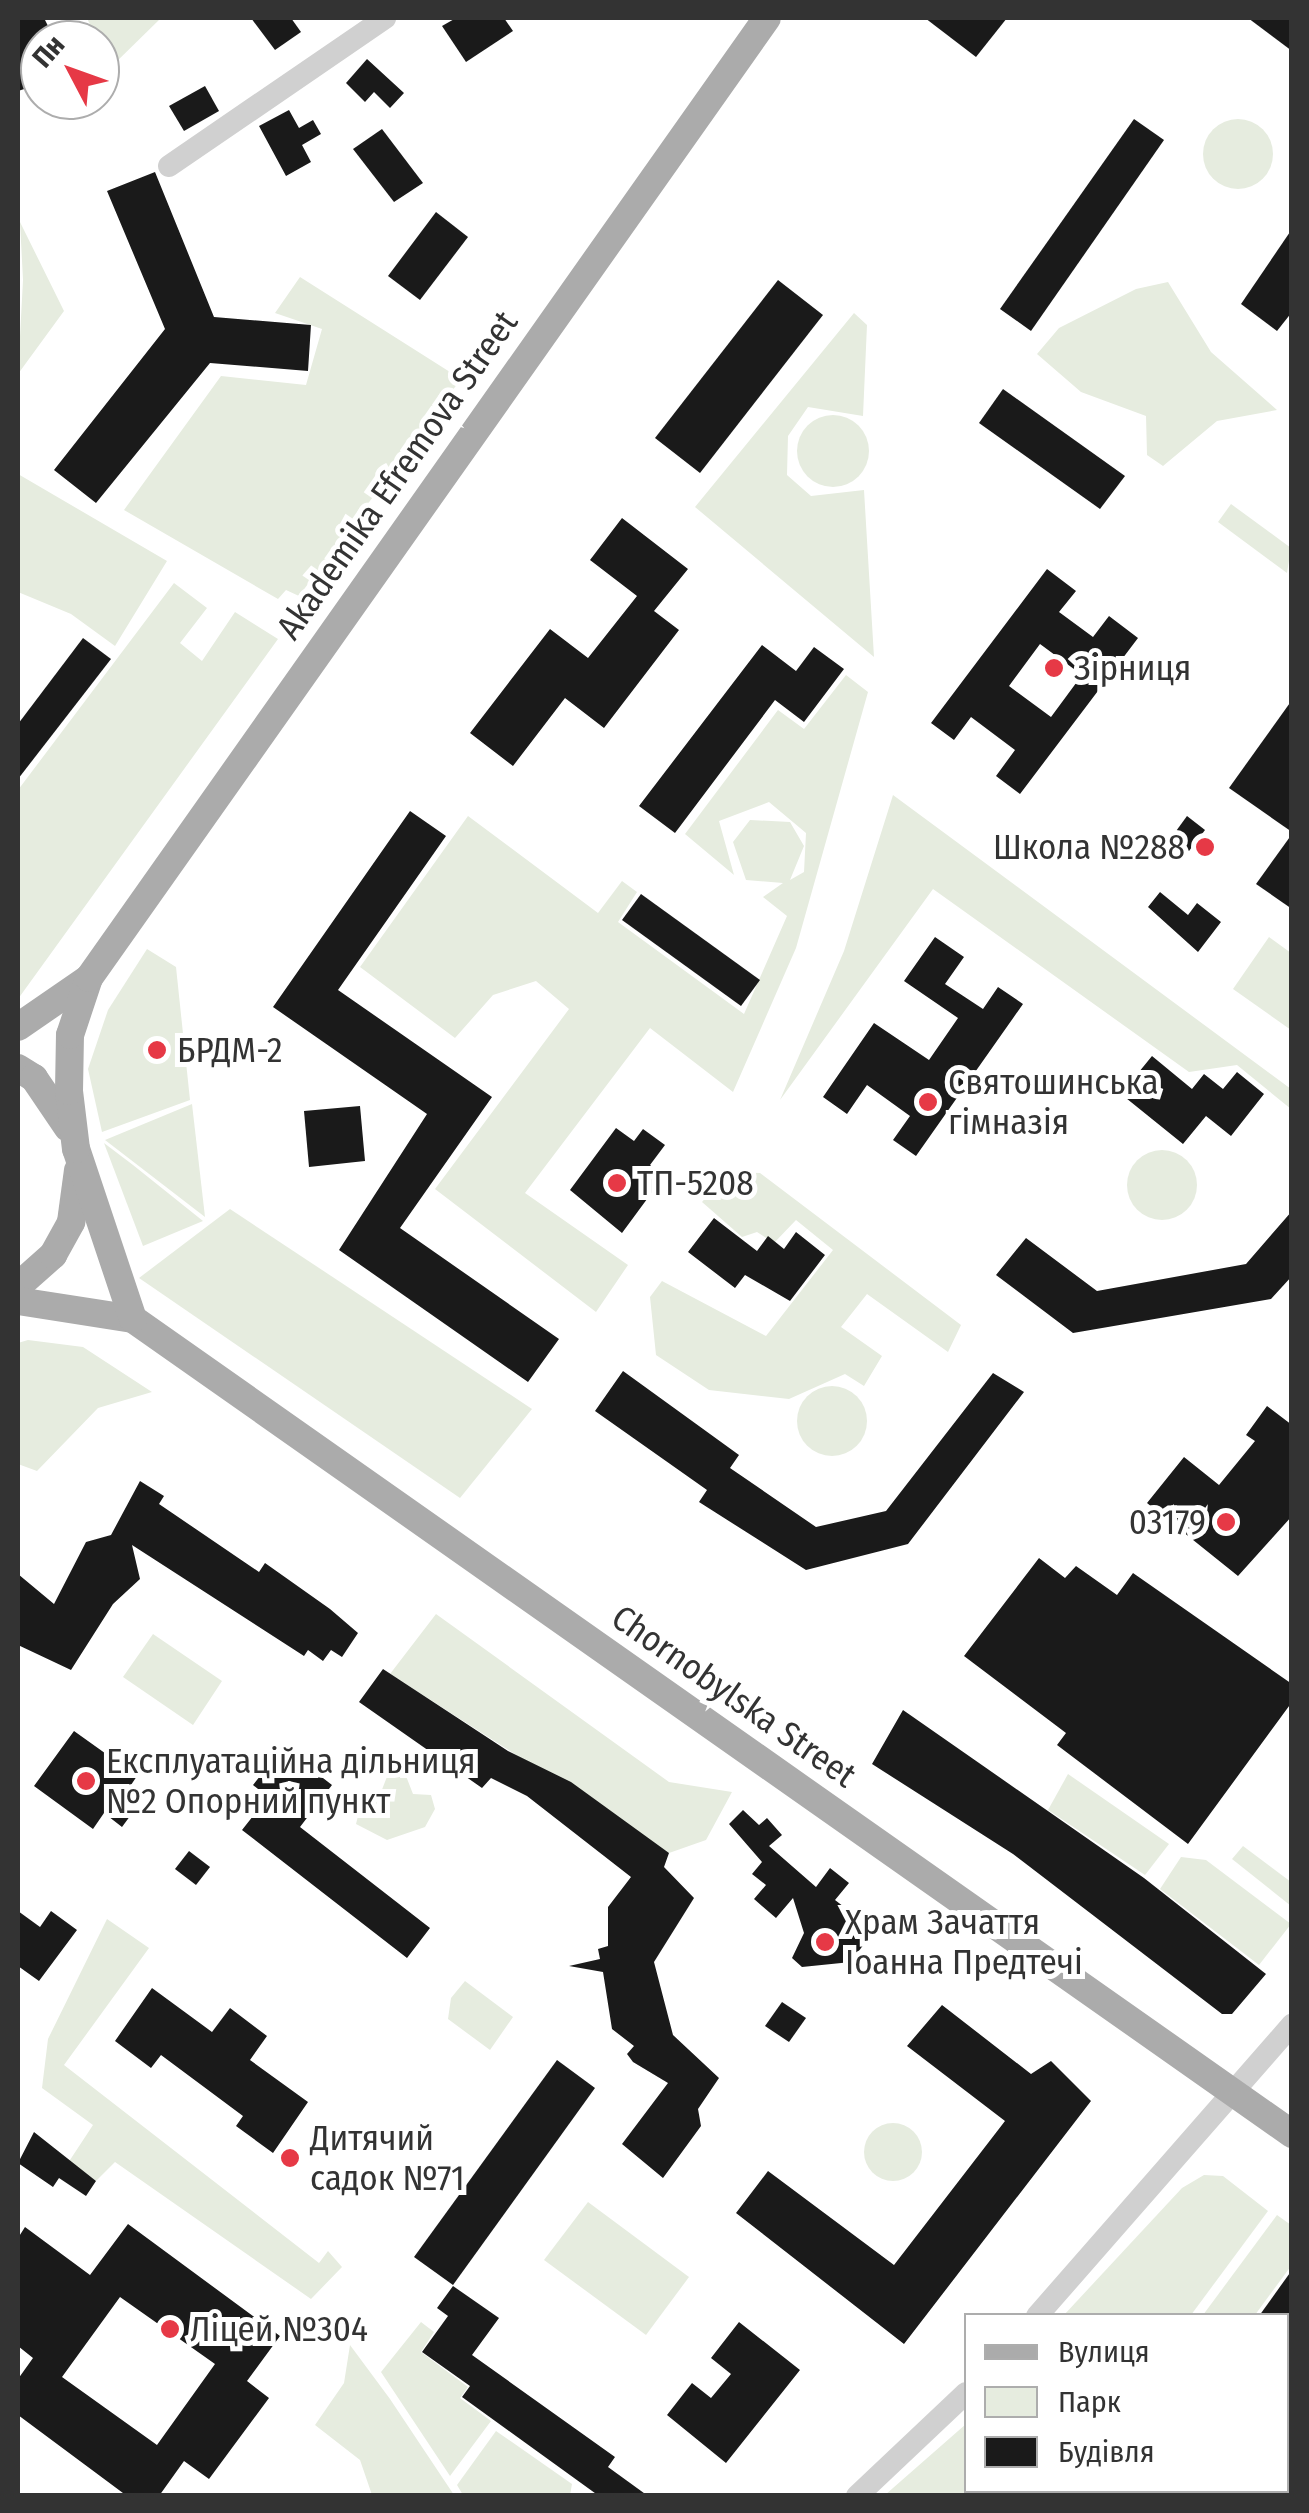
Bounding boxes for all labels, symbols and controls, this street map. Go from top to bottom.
north arrow [20,20,120,120]
text: Пн [26,29,71,74]
street label: Akademika Efremova Street [268,303,526,647]
place label: Зірниця [1074,647,1191,689]
marker: Зірниця [1043,657,1065,679]
place label: Школа №288 [993,826,1185,868]
marker: Школа №288 [1194,836,1216,858]
place label: БРДМ-2 [177,1029,282,1071]
marker: БРДМ-2 [146,1039,168,1061]
place label: Святошинська гімназія [948,1061,1159,1143]
marker: Святошинська гімназія [917,1091,939,1113]
place label: ТП-5208 [637,1162,754,1204]
marker: ТП-5208 [606,1172,628,1194]
place label: 03179 [1129,1501,1206,1543]
marker: 03179 [1215,1511,1237,1533]
street label: Chornobylska Street [604,1596,864,1796]
place label: Експлуатаційна дільниця №2 Опорний пункт [106,1740,476,1822]
marker: Експлуатаційна дільниця №2 Опорний пункт [75,1770,97,1792]
place label: Храм Зачаття Іоанна Предтечі [845,1901,1083,1983]
marker: Храм Зачаття Іоанна Предтечі [814,1931,836,1953]
place label: Дитячий садок №71 [310,2117,465,2199]
marker: Дитячий садок №71 [279,2147,301,2169]
place label: Ліцей №304 [190,2308,368,2350]
legend [964,2313,1289,2493]
marker: Ліцей №304 [159,2318,181,2340]
text: Вулиця [1058,2334,1150,2370]
text: Парк [1058,2384,1121,2420]
text: Будівля [1058,2434,1155,2470]

